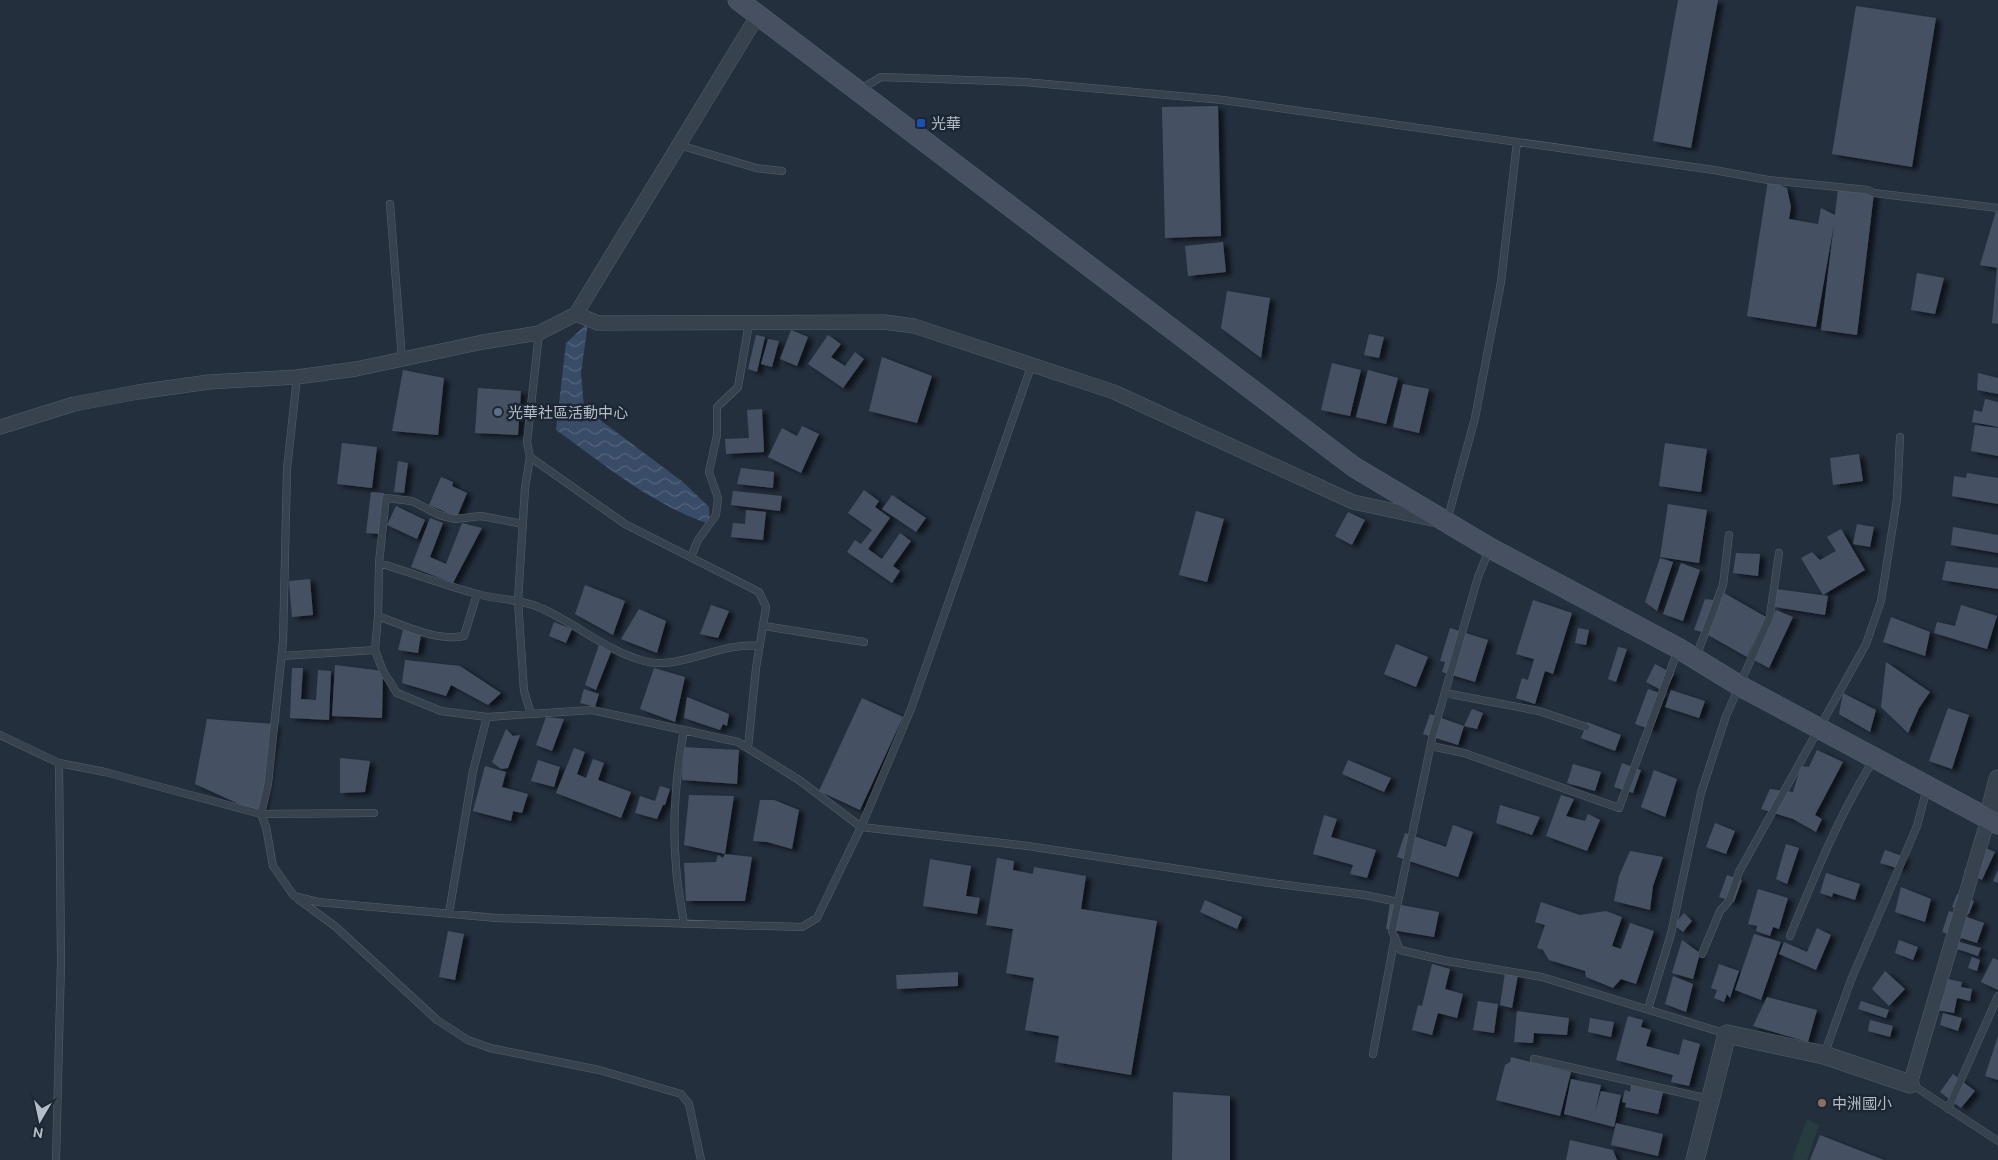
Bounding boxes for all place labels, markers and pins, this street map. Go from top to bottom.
place label: 光華 [931,115,961,132]
marker: 光華 [915,117,927,129]
place label: 光華社區活動中心 [508,404,628,421]
marker: 光華社區活動中心 [492,406,504,418]
place label: 中洲國小 [1832,1095,1892,1112]
marker: 中洲國小 [1816,1097,1828,1109]

